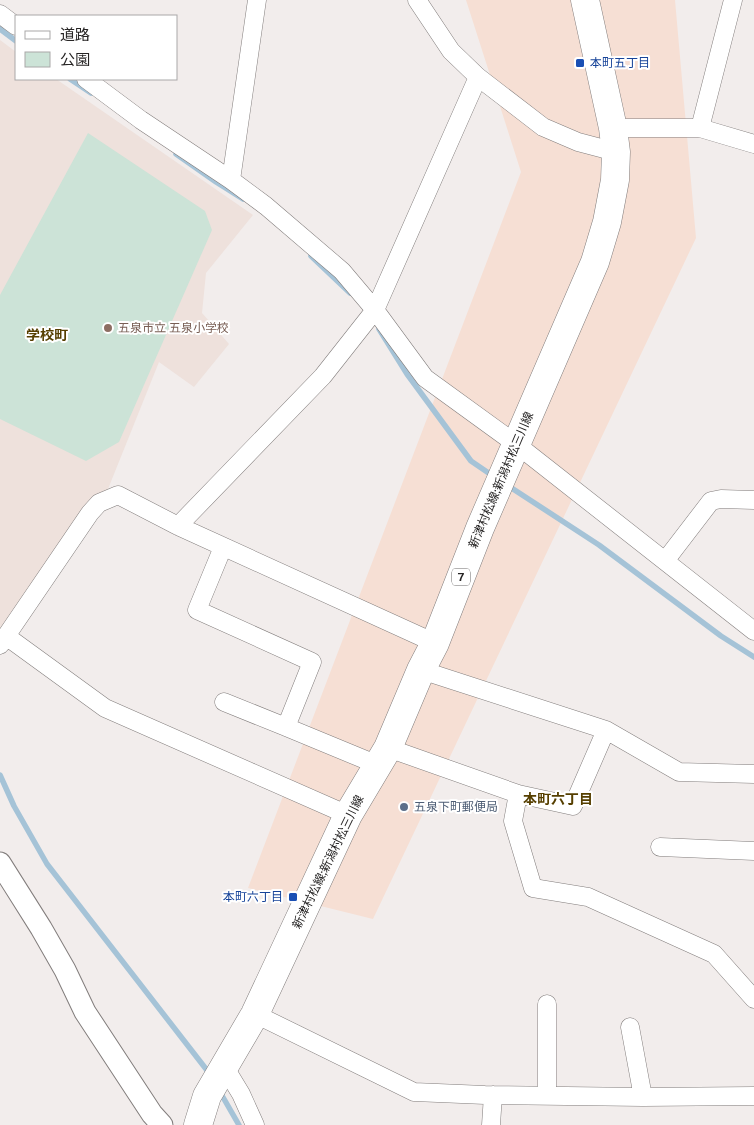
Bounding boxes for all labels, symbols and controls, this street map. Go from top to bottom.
legend [15,15,178,80]
text: 道路 [60,26,90,43]
text: 公園 [60,51,90,68]
place label: 本町五丁目 [590,56,650,70]
marker: 本町五丁目 [574,57,586,69]
place label: 五泉市立 五泉小学校 [118,321,229,335]
marker: 五泉市立 五泉小学校 [102,322,114,334]
district label: 学校町 [26,327,68,343]
street label: 新津村松線;新潟村松三川線 [466,410,536,550]
road number: 7 [452,568,470,586]
district label: 本町六丁目 [523,791,593,807]
street label: 新津村松線;新潟村松三川線 [290,793,366,931]
place label: 五泉下町郵便局 [414,800,498,814]
marker: 五泉下町郵便局 [398,801,410,813]
place label: 本町六丁目 [223,890,283,904]
marker: 本町六丁目 [287,891,299,903]

